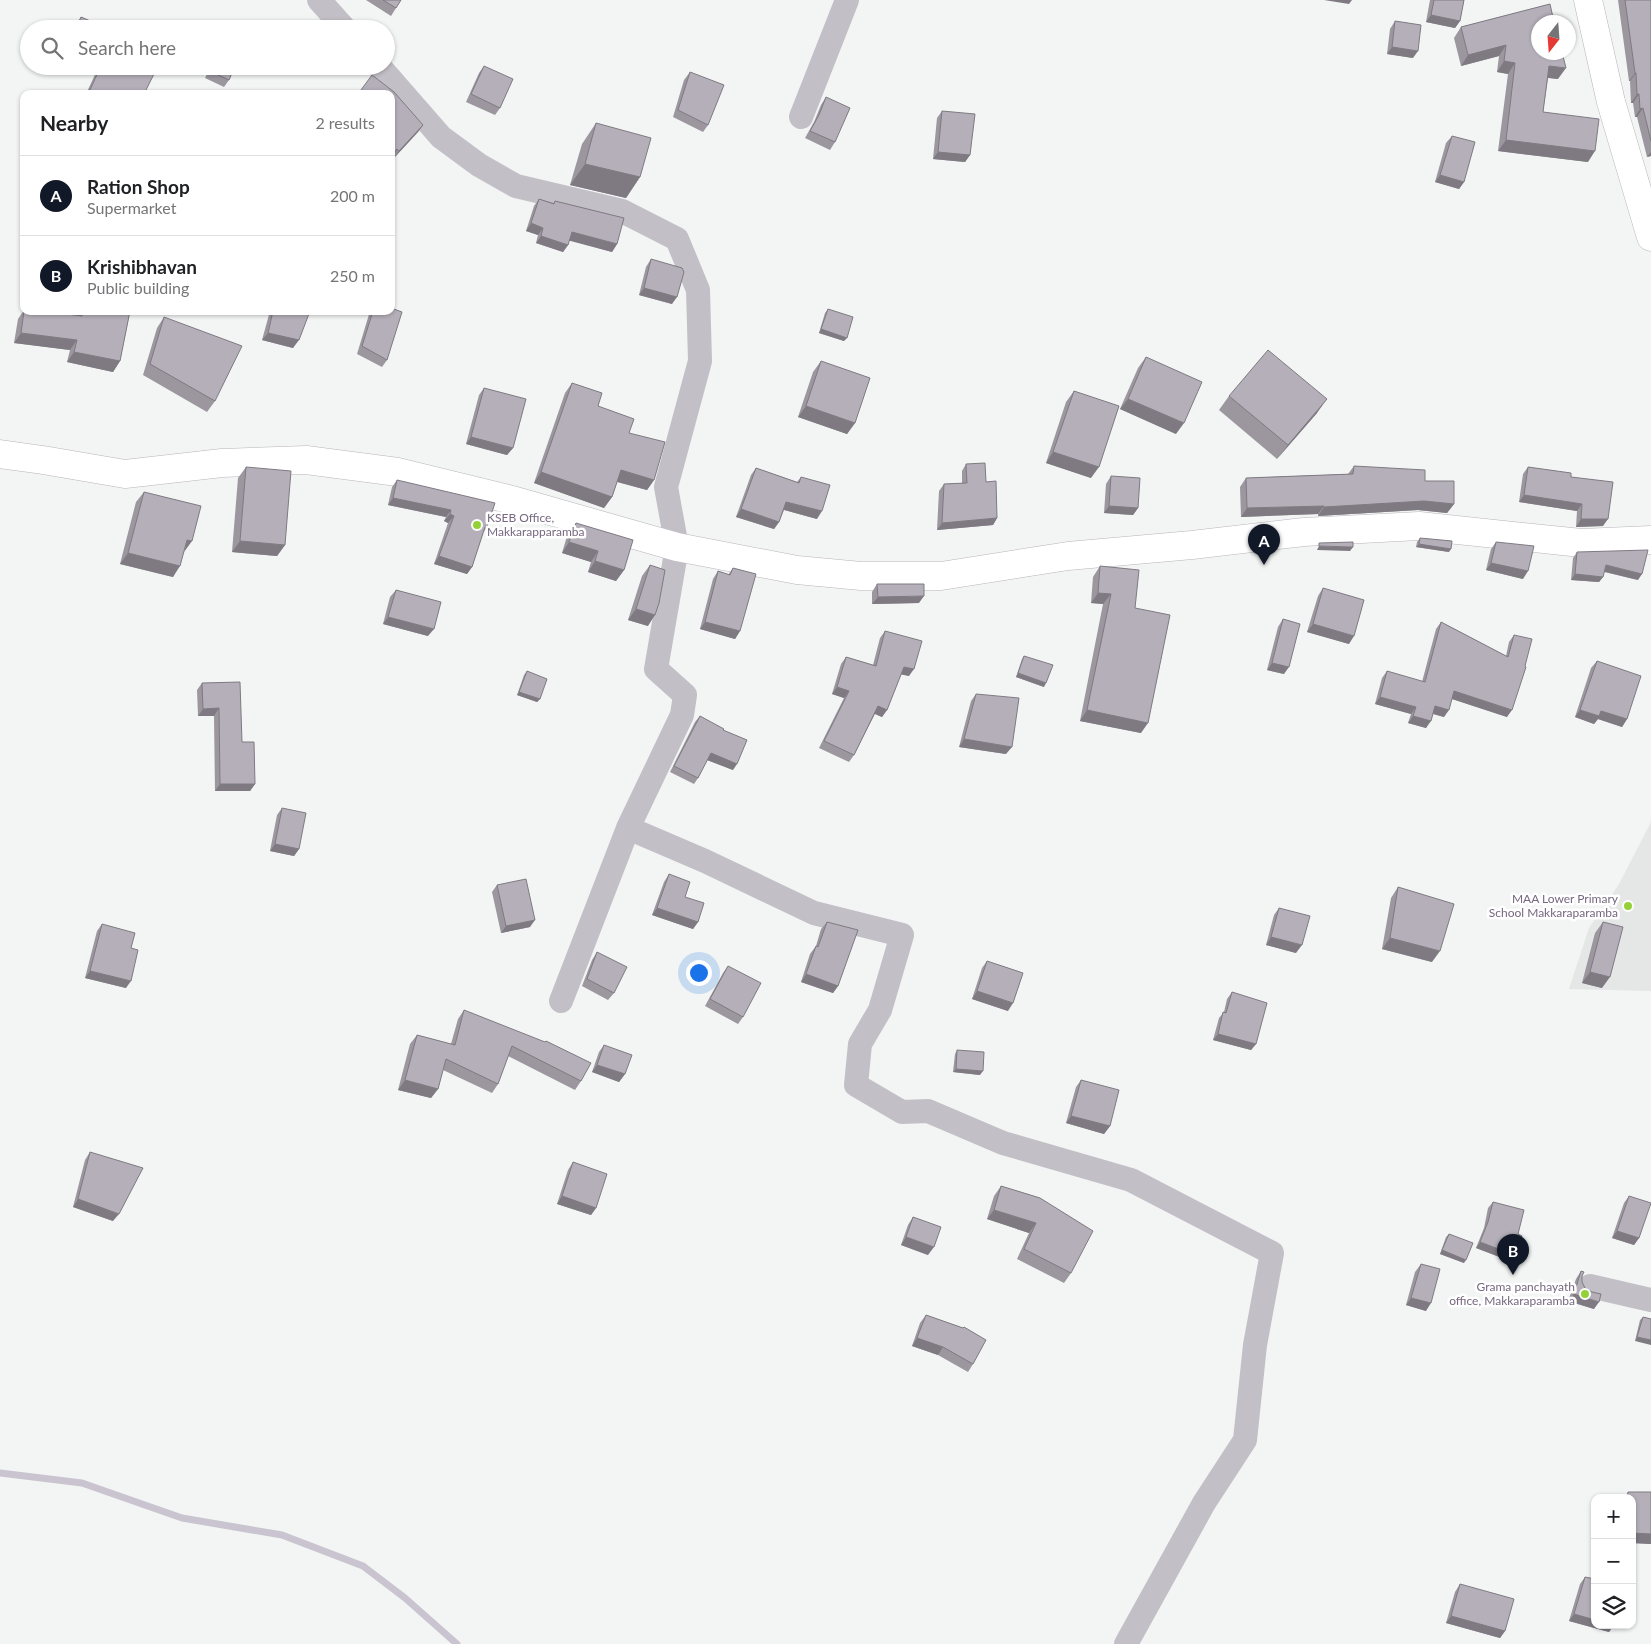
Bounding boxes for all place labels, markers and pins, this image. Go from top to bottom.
place label: KSEB Office, Makkarapparamba [487,510,585,539]
marker: KSEB Office, Makkarapparamba [471,519,483,531]
pin: A [1248,524,1280,565]
place label: MAA Lower Primary School Makkaraparamba [1489,891,1619,920]
marker: MAA Lower Primary School Makkaraparamba [1622,900,1634,912]
pin: B [1497,1234,1529,1275]
place label: Grama panchayath office, Makkaraparamba [1449,1279,1575,1308]
marker: Grama panchayath office, Makkaraparamba [1579,1288,1591,1300]

